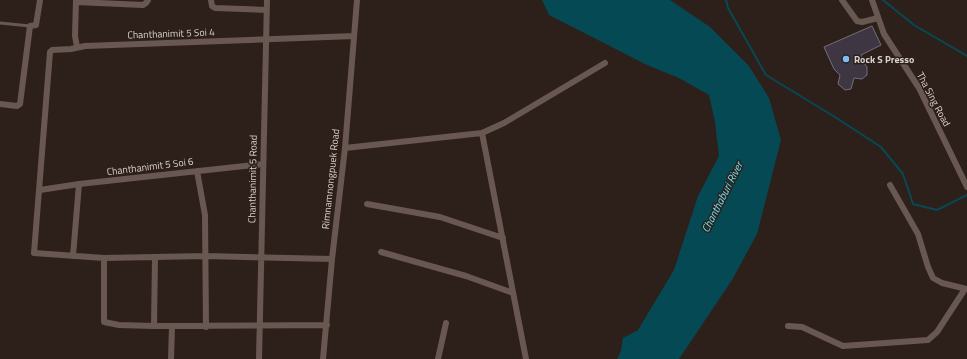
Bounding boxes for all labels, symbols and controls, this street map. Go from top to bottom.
street label: Chanthanimit 5 Soi 4 [127,24,215,43]
place label: Rock S Presso [854,52,914,67]
marker: Rock S Presso [841,54,851,64]
street label: Tha Sing Road [913,69,954,129]
street label: Rimnamnongpuek Road [318,128,343,230]
street label: Chanthanimit 5 Road [244,135,261,223]
street label: Chanthanimit 5 Soi 6 [106,154,195,179]
water label: Chanthaburi River [697,158,747,235]

